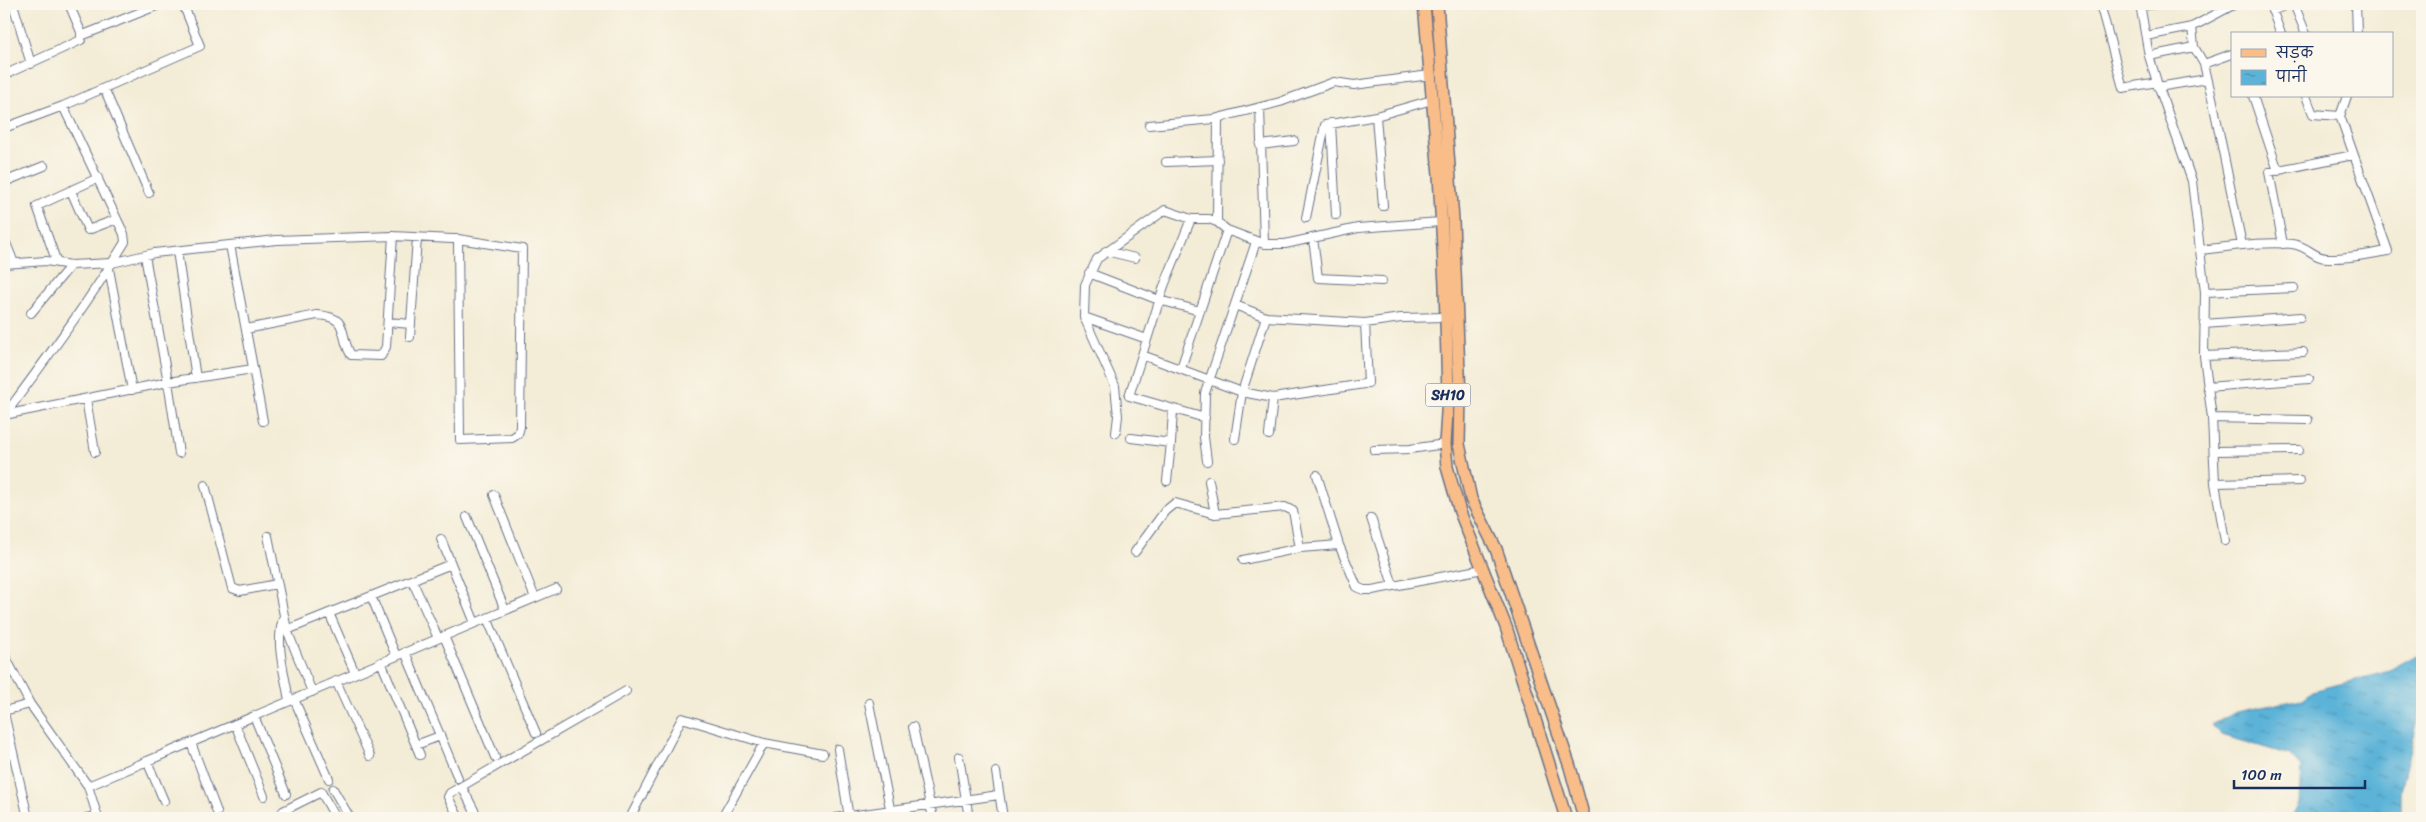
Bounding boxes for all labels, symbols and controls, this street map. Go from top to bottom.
legend [2231,32,2394,98]
text: सड़क [2275,40,2314,66]
text: पानी [2275,64,2308,90]
road number: SH10 [1426,384,1470,406]
scale bar [2234,757,2365,789]
text: 100 m [2241,762,2282,788]

